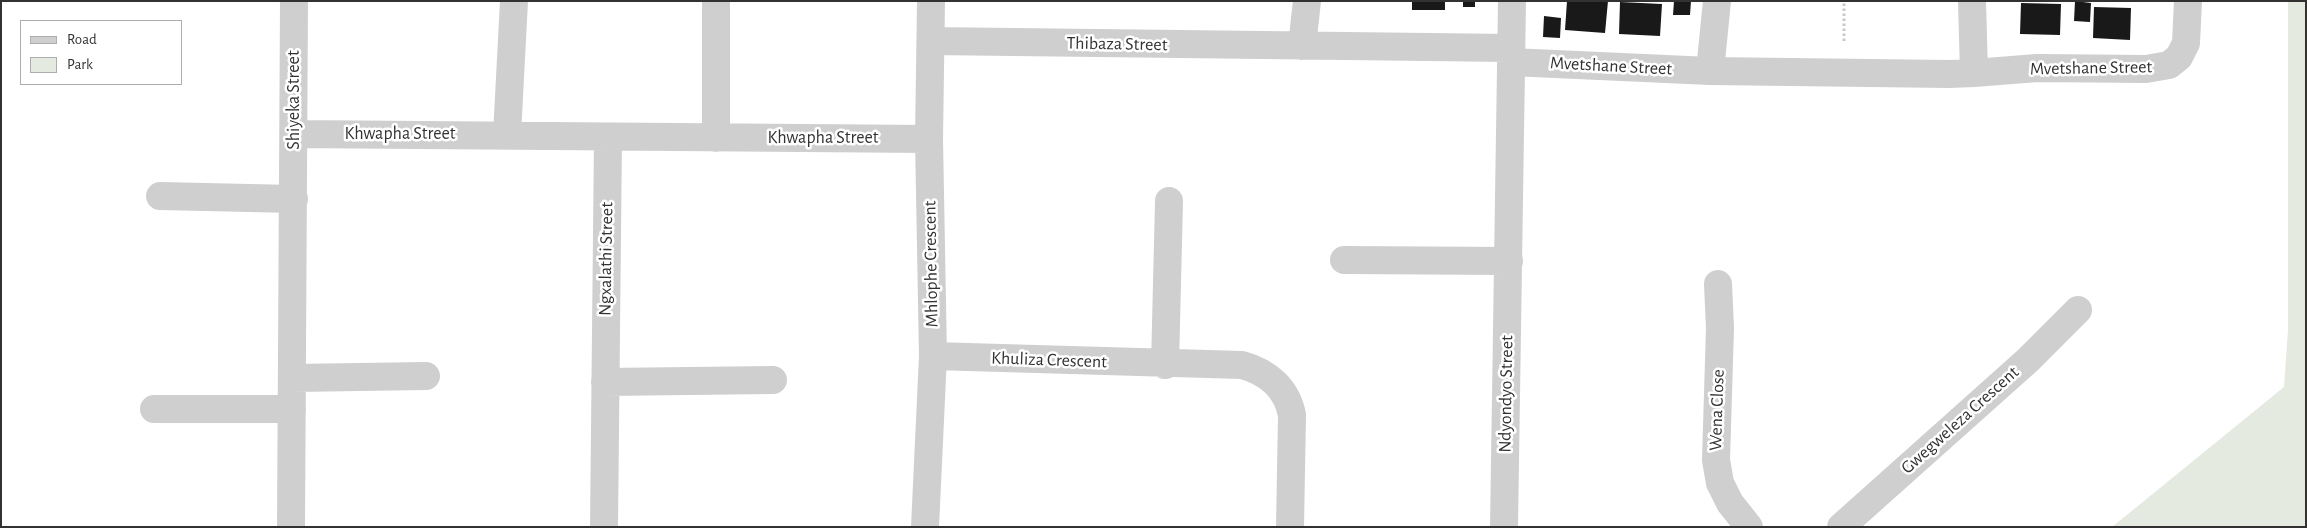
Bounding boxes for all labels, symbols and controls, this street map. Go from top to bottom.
legend [20,20,182,85]
text: Road [67,32,97,47]
street label: Thibaza Street [1066,32,1168,56]
street label: Shiyeka Street [283,50,305,150]
street label: Mvetshane Street [1549,52,1673,80]
street label: Mvetshane Street [2030,56,2152,80]
text: Park [67,57,93,72]
street label: Khwapha Street [344,123,456,145]
street label: Khwapha Street [767,127,879,149]
street label: Mhlophe Crescent [919,200,943,328]
street label: Ngxalathi Street [594,202,618,316]
street label: Ndyondyo Street [1494,335,1518,453]
street label: Khuliza Crescent [991,347,1107,373]
street label: Gwegweleza Crescent [1897,362,2023,478]
street label: Wena Close [1705,369,1729,451]

